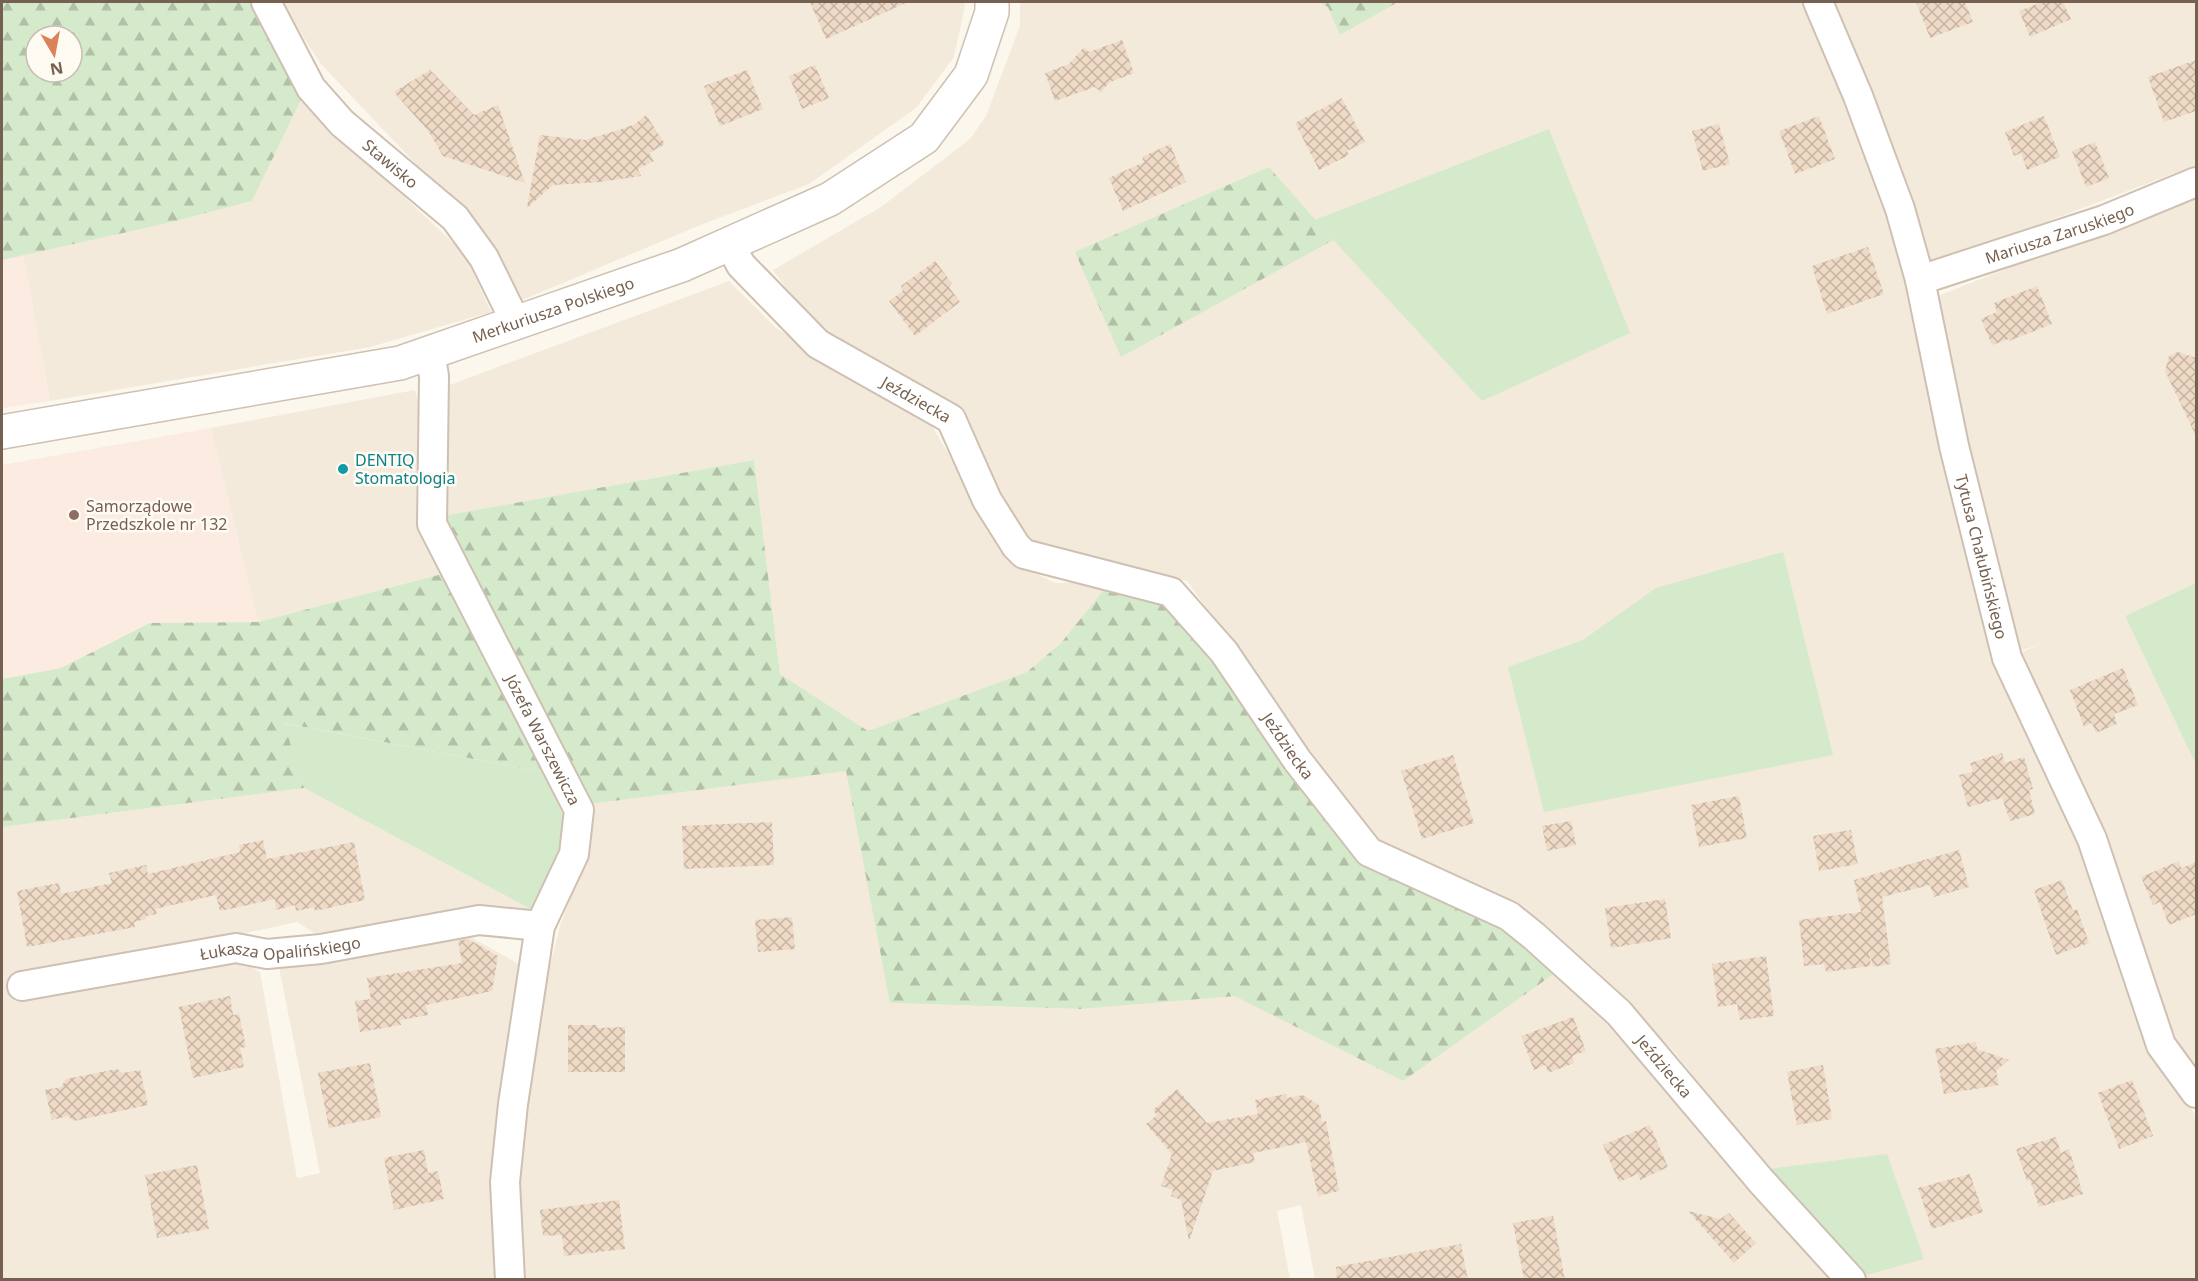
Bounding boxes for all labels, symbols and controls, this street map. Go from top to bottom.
north arrow [24,24,84,84]
text: N [48,57,65,81]
street label: Stawisko [358,134,423,193]
street label: Mariusza Zaruskiego [1982,198,2137,269]
street label: Merkuriusza Polskiego [469,272,637,348]
street label: Jeździecka [876,370,955,428]
place label: DENTIQ Stomatologia [355,449,455,489]
marker: DENTIQ Stomatologia [336,462,350,476]
street label: Tytusa Chałubińskiego [1950,472,2013,641]
place label: Samorządowe Przedszkole nr 132 [86,495,228,535]
marker: Samorządowe Przedszkole nr 132 [67,508,81,522]
street label: Józefa Warszewicza [499,669,586,809]
street label: Jeździecka [1256,707,1319,784]
street label: Łukasza Opalińskiego [198,931,362,965]
street label: Jeździecka [1630,1029,1697,1103]

